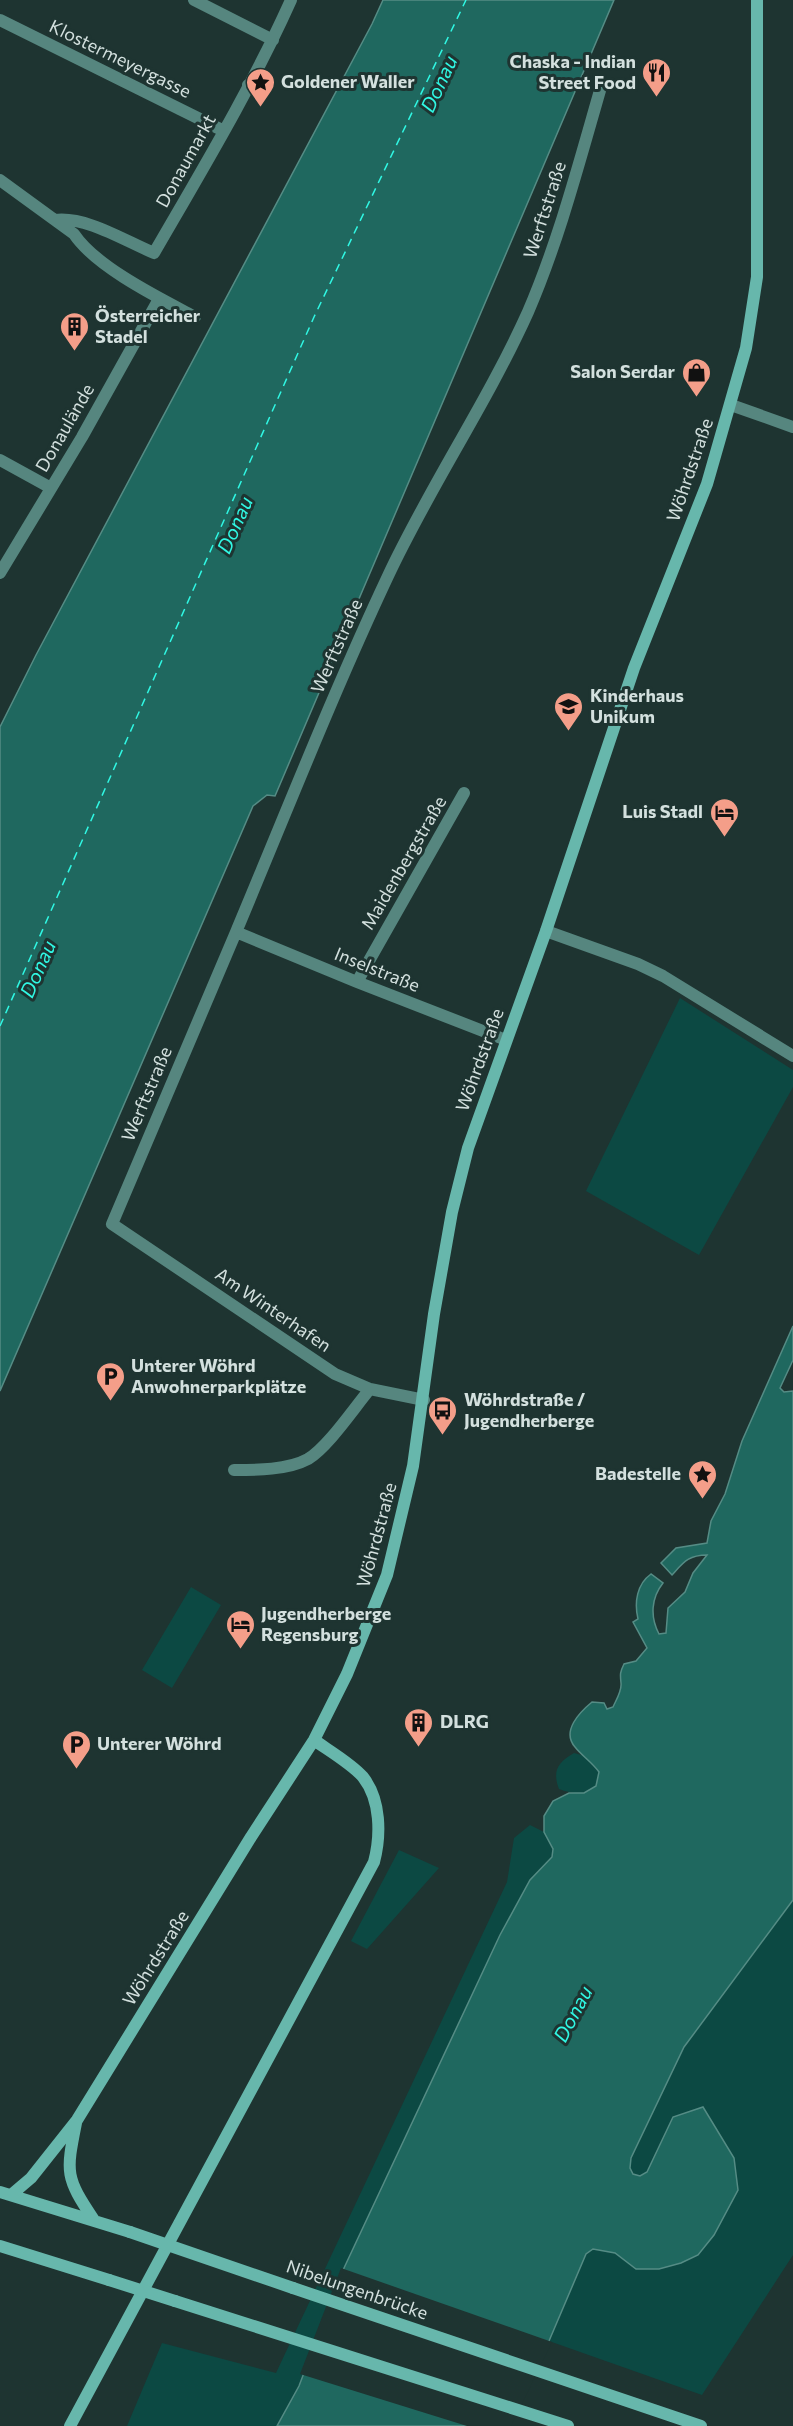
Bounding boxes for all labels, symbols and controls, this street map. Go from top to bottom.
street label: Klostermeyergasse [46,14,195,102]
place label: Chaska - Indian Street Food [510,50,636,93]
water label: Donau [415,51,462,116]
restaurant icon: Chaska - Indian Street Food [641,56,673,98]
place icon: Goldener Waller [244,66,276,108]
place label: Goldener Waller [281,70,415,92]
street label: Donaumarkt [150,110,220,211]
street label: Werftstraße [518,158,570,261]
place label: Österreicher Stadel [95,304,201,347]
building icon: Österreicher Stadel [58,310,90,352]
shop icon: Salon Serdar [680,356,712,398]
place label: Salon Serdar [570,360,676,382]
street label: Donaulände [30,380,98,475]
street label: Wöhrdstraße [661,415,717,524]
water label: Donau [211,492,257,557]
street label: Werftstraße [306,595,367,696]
place label: Kinderhaus Unikum [590,684,684,727]
school or university icon: Kinderhaus Unikum [553,690,585,732]
street label: Maidenbergstraße [356,792,450,933]
hotel icon: Luis Stadl [708,796,740,838]
place label: Luis Stadl [622,800,703,822]
water label: Donau [14,936,60,1001]
street label: Inselstraße [332,942,423,996]
street label: Wöhrdstraße [450,1005,508,1114]
street label: Werftstraße [116,1043,176,1144]
street label: Am Winterhafen [211,1262,336,1356]
place label: Unterer Wöhrd Anwohnerparkplätze [131,1354,306,1397]
parking icon: Unterer Wöhrd Anwohnerparkplätze [94,1360,126,1402]
place label: Wöhrdstraße / Jugendherberge [464,1388,594,1431]
bus stop icon: Wöhrdstraße / Jugendherberge [427,1394,459,1436]
place icon: Badestelle [686,1458,718,1500]
place label: Badestelle [595,1462,681,1484]
street label: Wöhrdstraße [351,1480,401,1590]
place label: Jugendherberge Regensburg [261,1602,391,1645]
hotel icon: Jugendherberge Regensburg [224,1608,256,1650]
building icon: DLRG [403,1706,435,1748]
place label: DLRG [440,1710,489,1732]
parking icon: Unterer Wöhrd [60,1728,92,1770]
place label: Unterer Wöhrd [97,1732,222,1754]
street label: Wöhrdstraße [117,1906,193,2009]
water label: Donau [547,1982,597,2046]
street label: Nibelungenbrücke [284,2255,431,2324]

